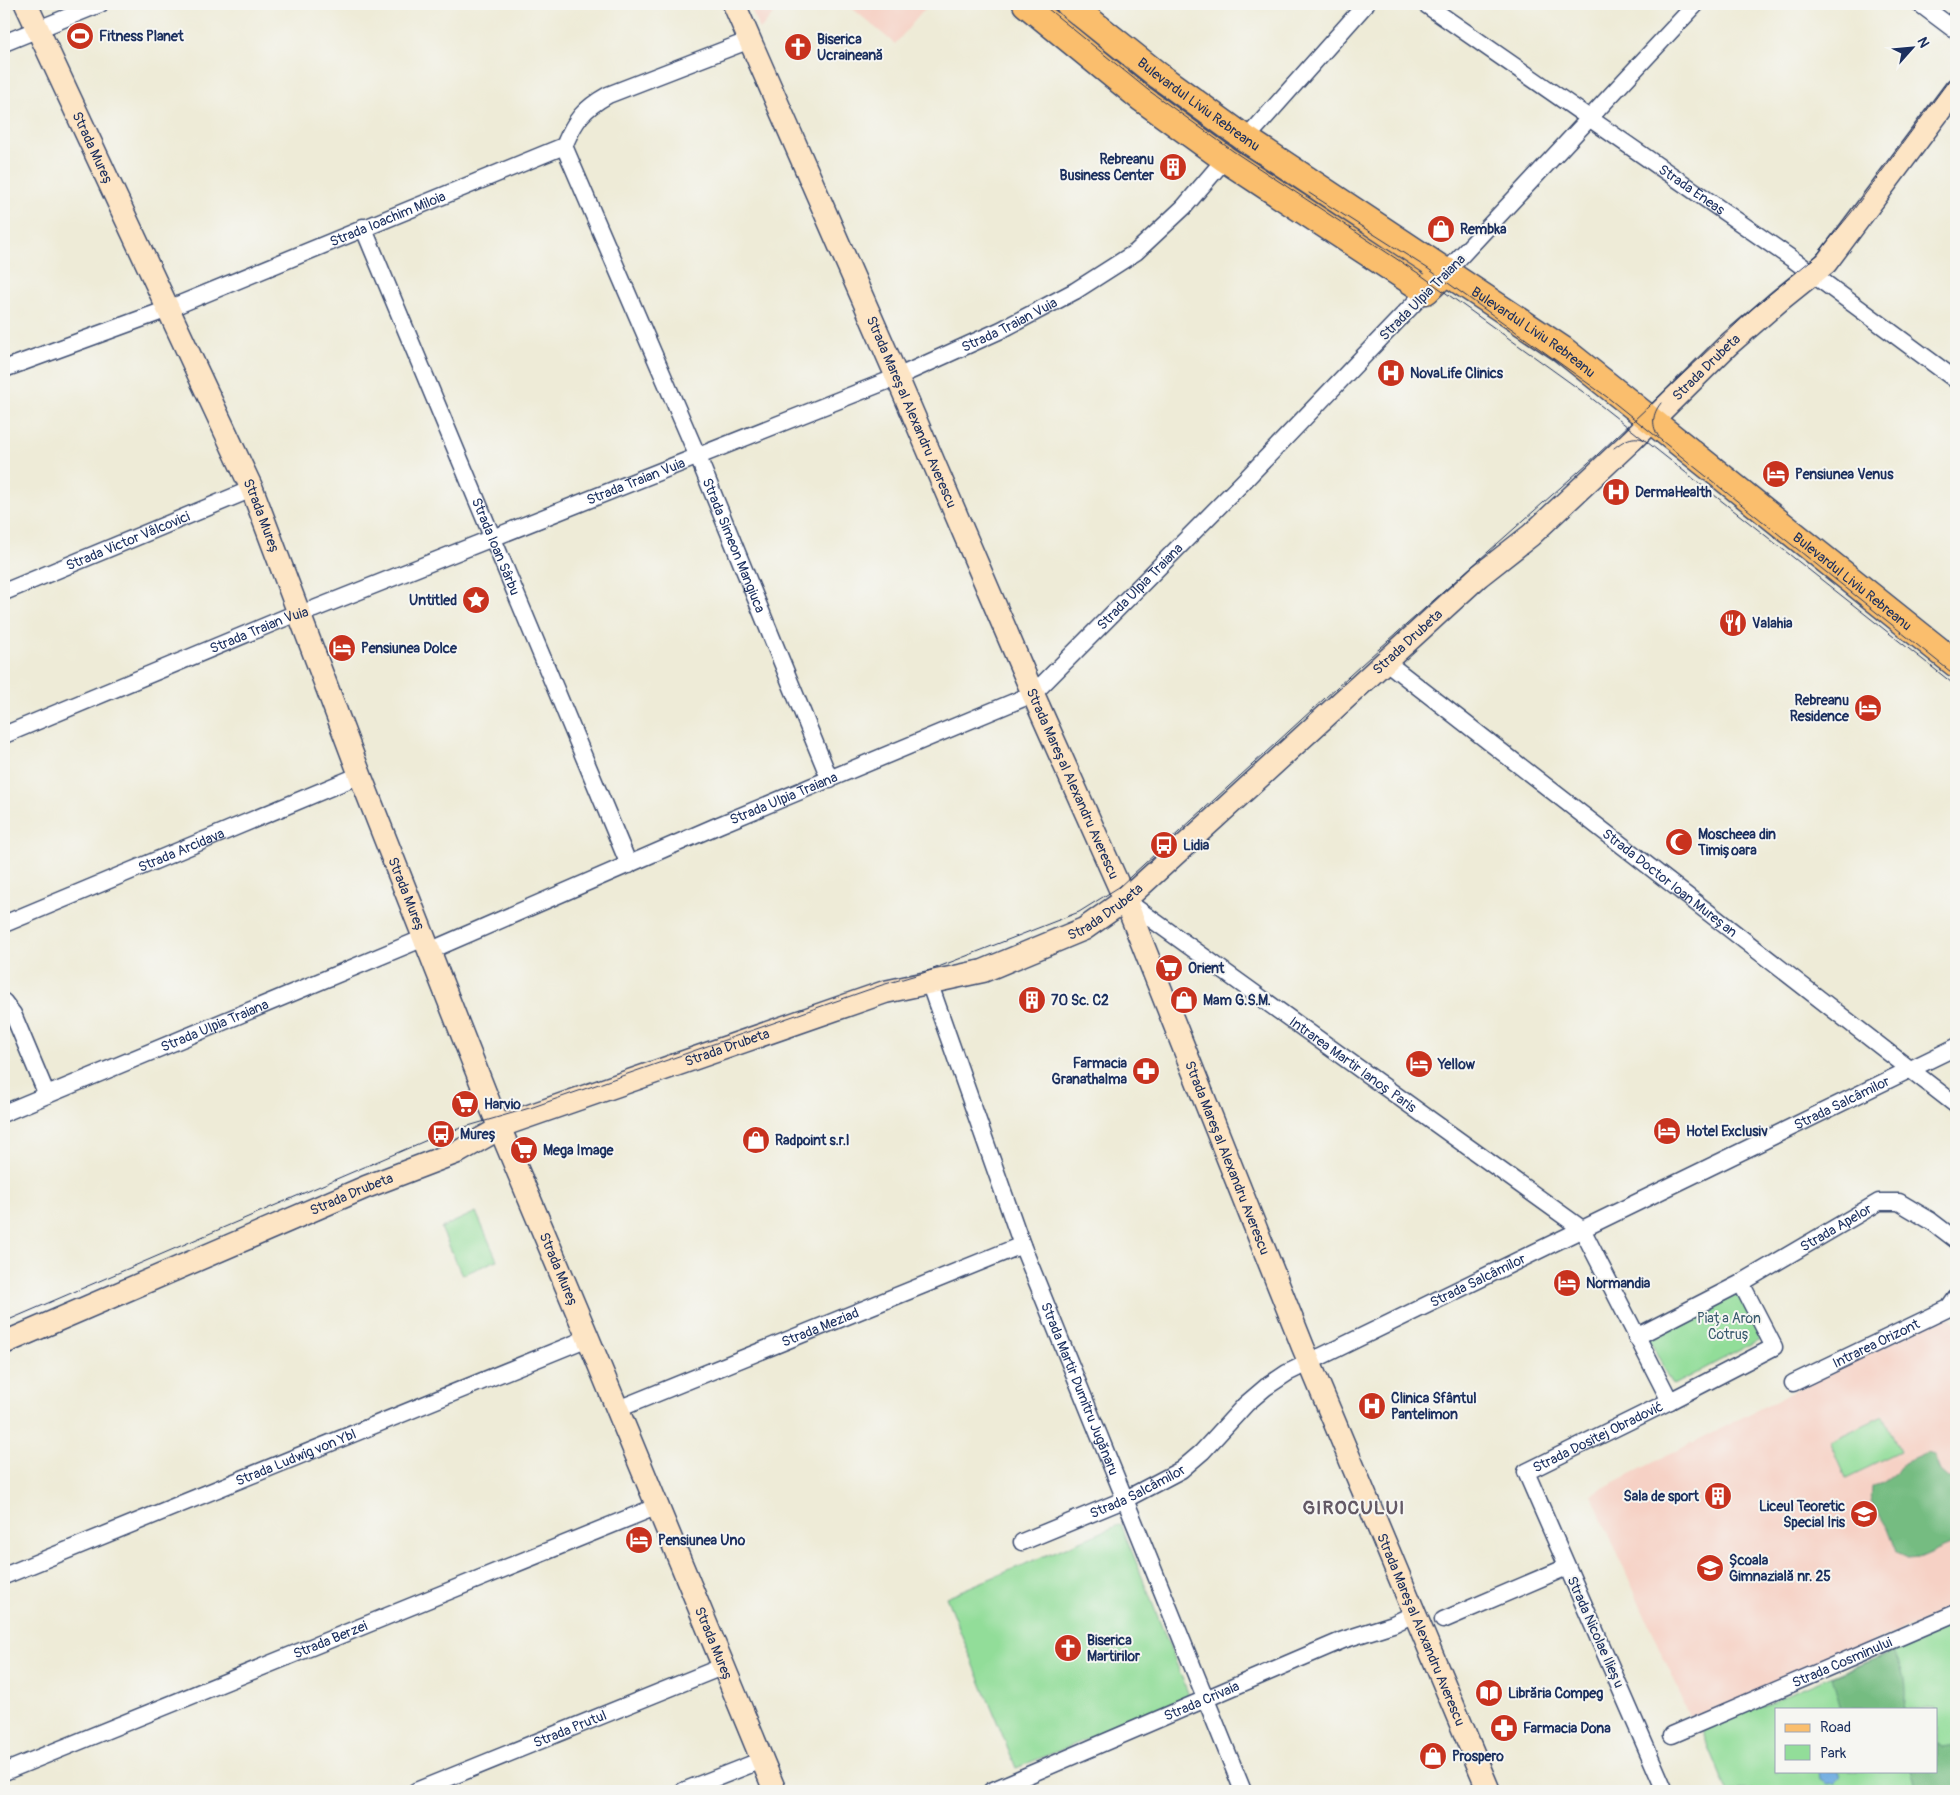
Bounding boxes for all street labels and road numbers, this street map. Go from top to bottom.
street label: Bulevardul Liviu Rebreanu [1134,54,1263,155]
street label: Strada Mureș [68,109,117,188]
street label: Strada Eneas [1655,161,1729,219]
street label: Strada Ioachim Miloia [327,188,448,251]
street label: Strada Ulpia Traiana [1376,251,1469,344]
street label: Bulevardul Liviu Rebreanu [1468,283,1599,381]
street label: Strada Traian Vuia [959,294,1060,356]
street label: Strada Mareșal Alexandru Averescu [862,314,960,511]
street label: Strada Drubeta [1669,330,1744,404]
street label: Strada Traian Vuia [584,454,688,509]
street label: Strada Mureș [239,476,284,556]
street label: Strada Simeon Mangiuca [698,476,769,615]
street label: Strada Ioan Sârbu [468,495,524,598]
street label: Strada Victor Vâlcovici [64,508,193,574]
street label: Bulevardul Liviu Rebreanu [1789,529,1915,634]
street label: Strada Ulpia Traiana [1094,540,1187,633]
street label: Strada Traian Vuia [207,603,310,657]
street label: Strada Drubeta [1369,606,1446,678]
street label: Strada Mareșal Alexandru Averescu [1023,686,1123,882]
street label: Strada Ulpia Traiana [727,769,840,829]
street label: Strada Arcidava [136,825,227,876]
street label: Strada Doctor Ioan Mureșan [1599,825,1741,941]
street label: Strada Mureș [384,855,429,934]
street label: Strada Drubeta [1065,880,1147,944]
street label: Strada Ulpia Traiana [158,996,271,1056]
street label: Intrarea Martir Ianoș Paris [1286,1013,1420,1116]
street label: Strada Drubeta [682,1025,772,1070]
street label: Strada Mareșal Alexandru Averescu [1181,1058,1273,1257]
street label: Strada Salcâmilor [1791,1073,1892,1134]
street label: Strada Drubeta [307,1169,395,1219]
street label: Strada Apelor [1797,1200,1875,1255]
street label: Strada Mureș [536,1230,582,1309]
street label: Strada Salcâmilor [1427,1250,1528,1311]
street label: Strada Martir Dumitru Jugănaru [1037,1300,1122,1478]
street label: Strada Meziad [779,1304,861,1351]
street label: Intrarea Orizont [1830,1315,1923,1372]
street label: Strada Dositej Obradović [1530,1398,1666,1476]
street label: Strada Ludwig von Ybl [233,1425,359,1490]
street label: Strada Salcâmilor [1087,1462,1189,1522]
street label: Strada Mareșal Alexandru Averescu [1373,1531,1469,1728]
street label: Strada Nicolae Ilieșu [1563,1574,1628,1691]
street label: Strada Mureș [691,1604,737,1684]
street label: Strada Berzei [291,1617,370,1662]
street label: Strada Cosminului [1790,1633,1895,1691]
street label: Strada Crivaia [1161,1678,1242,1725]
street label: Strada Prutul [531,1707,609,1751]

